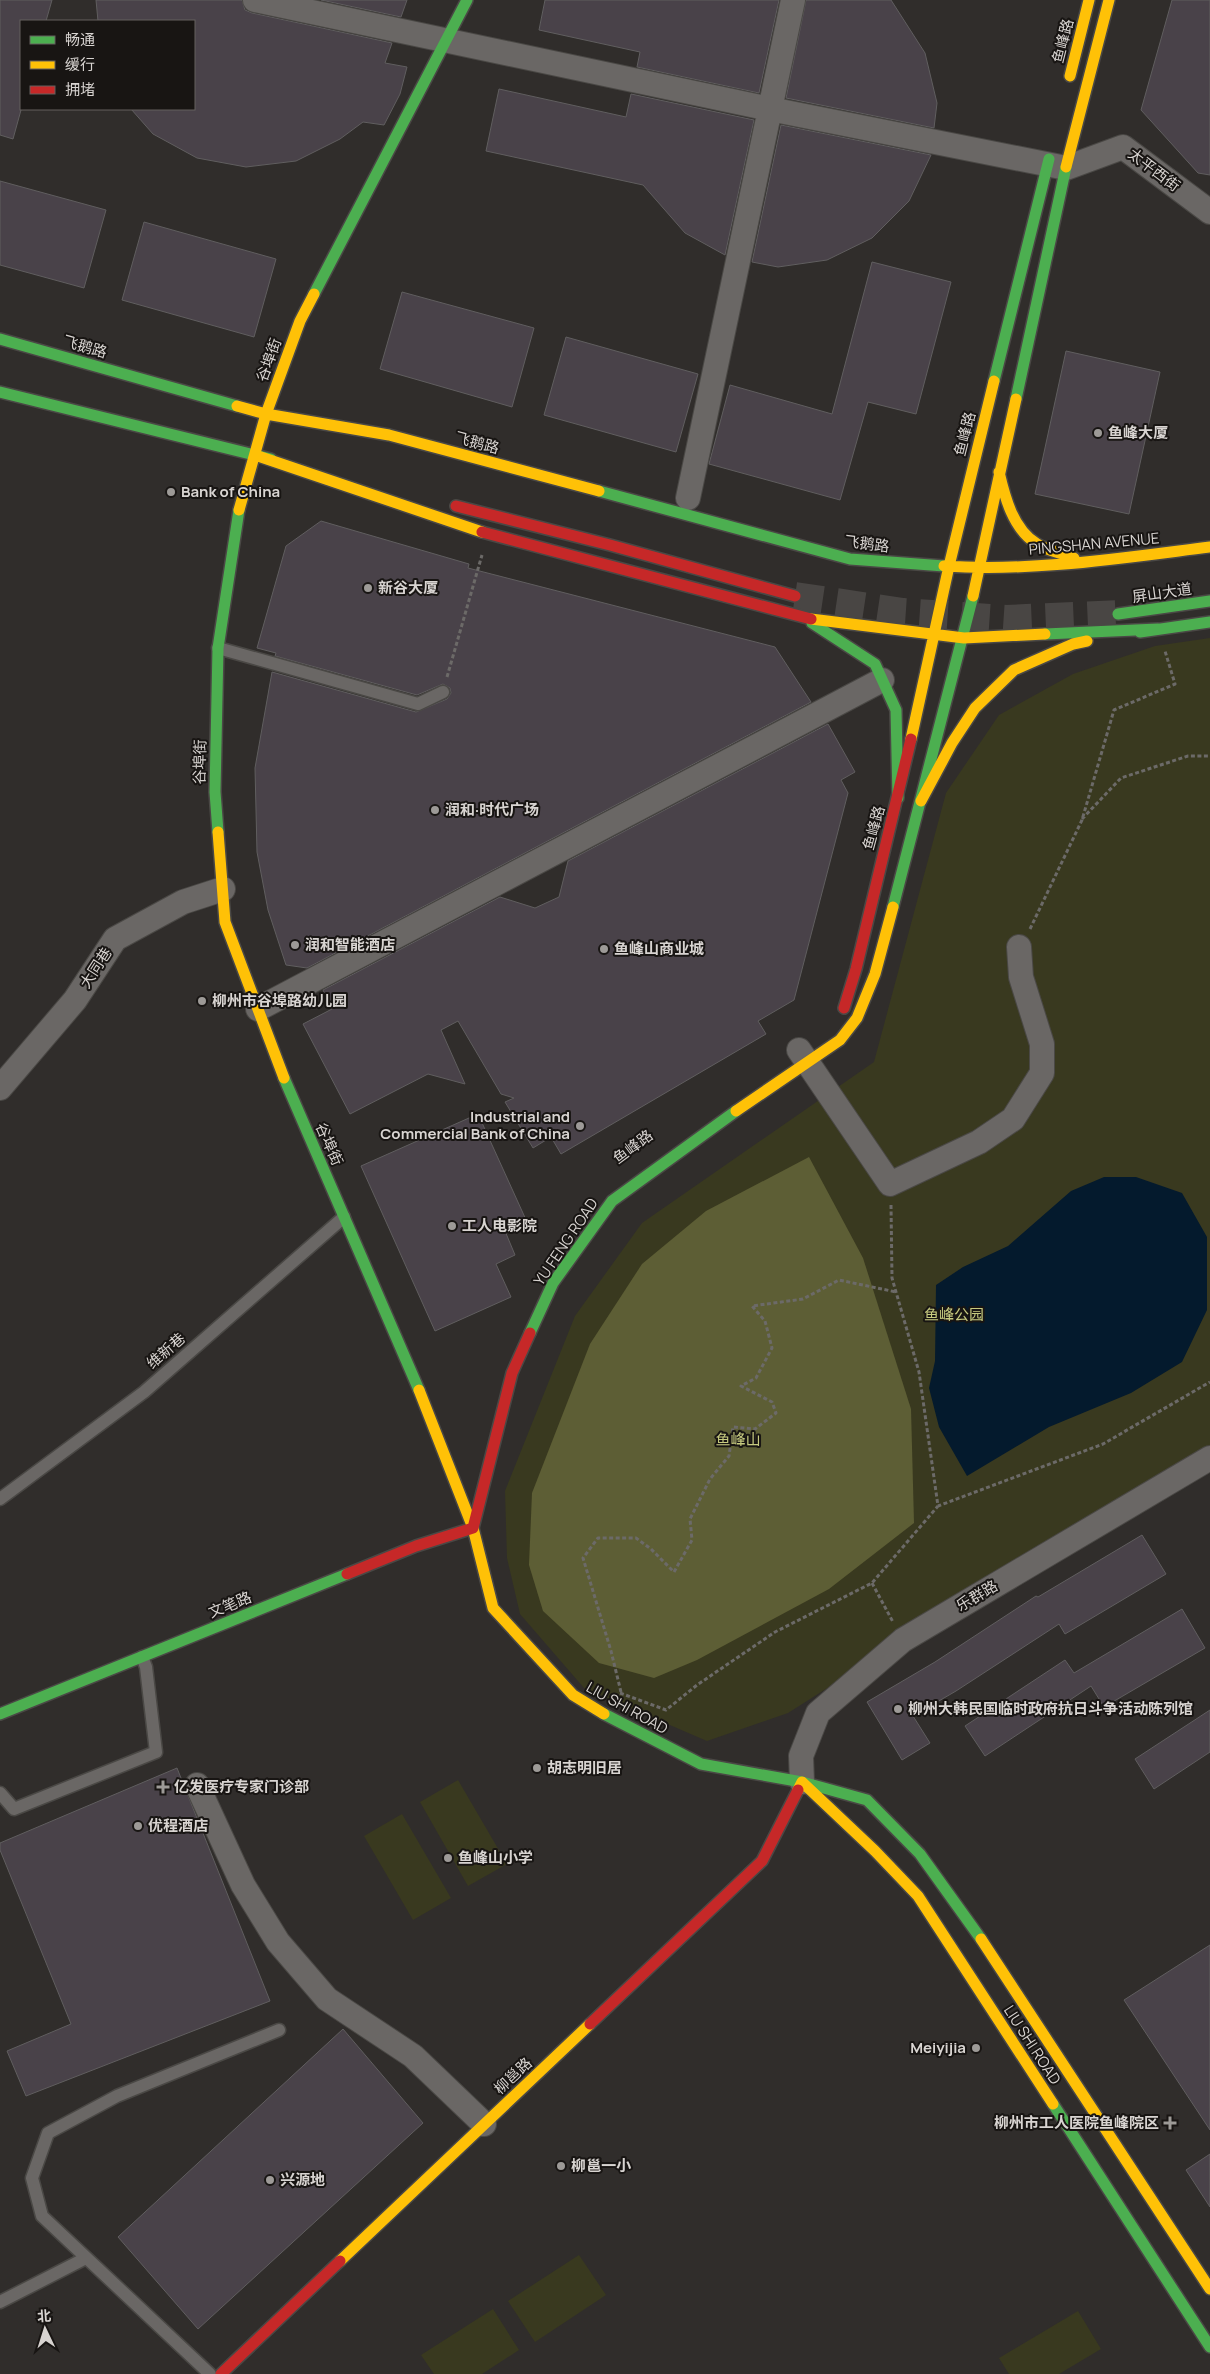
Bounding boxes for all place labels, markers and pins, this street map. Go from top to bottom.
place label: 鱼峰大厦 [1108,422,1168,443]
marker: 鱼峰大厦 [1092,427,1104,439]
place label: Bank of China [181,481,280,502]
marker: Bank of China [165,486,177,498]
place label: 新谷大厦 [378,577,438,598]
marker: 新谷大厦 [362,582,374,594]
place label: 润和·时代广场 [445,799,539,820]
marker: 润和·时代广场 [429,804,441,816]
place label: 润和智能酒店 [305,934,395,955]
place label: 鱼峰山商业城 [614,938,704,959]
marker: 润和智能酒店 [289,939,301,951]
marker: 鱼峰山商业城 [598,943,610,955]
place label: 柳州市谷埠路幼儿园 [212,990,347,1011]
marker: 柳州市谷埠路幼儿园 [196,995,208,1007]
place label: Industrial and Commercial Bank of China [380,1106,570,1144]
marker: Industrial and Commercial Bank of China [574,1120,586,1132]
place label: 工人电影院 [462,1215,537,1236]
marker: 工人电影院 [446,1220,458,1232]
place label: 柳州大韩民国临时政府抗日斗争活动陈列馆 [908,1698,1193,1719]
marker: 柳州大韩民国临时政府抗日斗争活动陈列馆 [892,1703,904,1715]
place label: 胡志明旧居 [547,1757,622,1778]
marker: 胡志明旧居 [531,1762,543,1774]
place label: 亿发医疗专家门诊部 [174,1776,309,1797]
marker: 亿发医疗专家门诊部 [156,1780,170,1794]
place label: 优程酒店 [148,1815,208,1836]
marker: 优程酒店 [132,1820,144,1832]
place label: 鱼峰山小学 [458,1847,533,1868]
marker: 鱼峰山小学 [442,1852,454,1864]
place label: Meiyijia [910,2037,966,2058]
marker: Meiyijia [970,2042,982,2054]
place label: 柳州市工人医院鱼峰院区 [994,2112,1159,2133]
marker: 柳州市工人医院鱼峰院区 [1163,2116,1177,2130]
place label: 柳邕一小 [571,2155,632,2176]
marker: 柳邕一小 [555,2160,567,2172]
place label: 兴源地 [280,2169,325,2190]
marker: 兴源地 [264,2174,276,2186]

